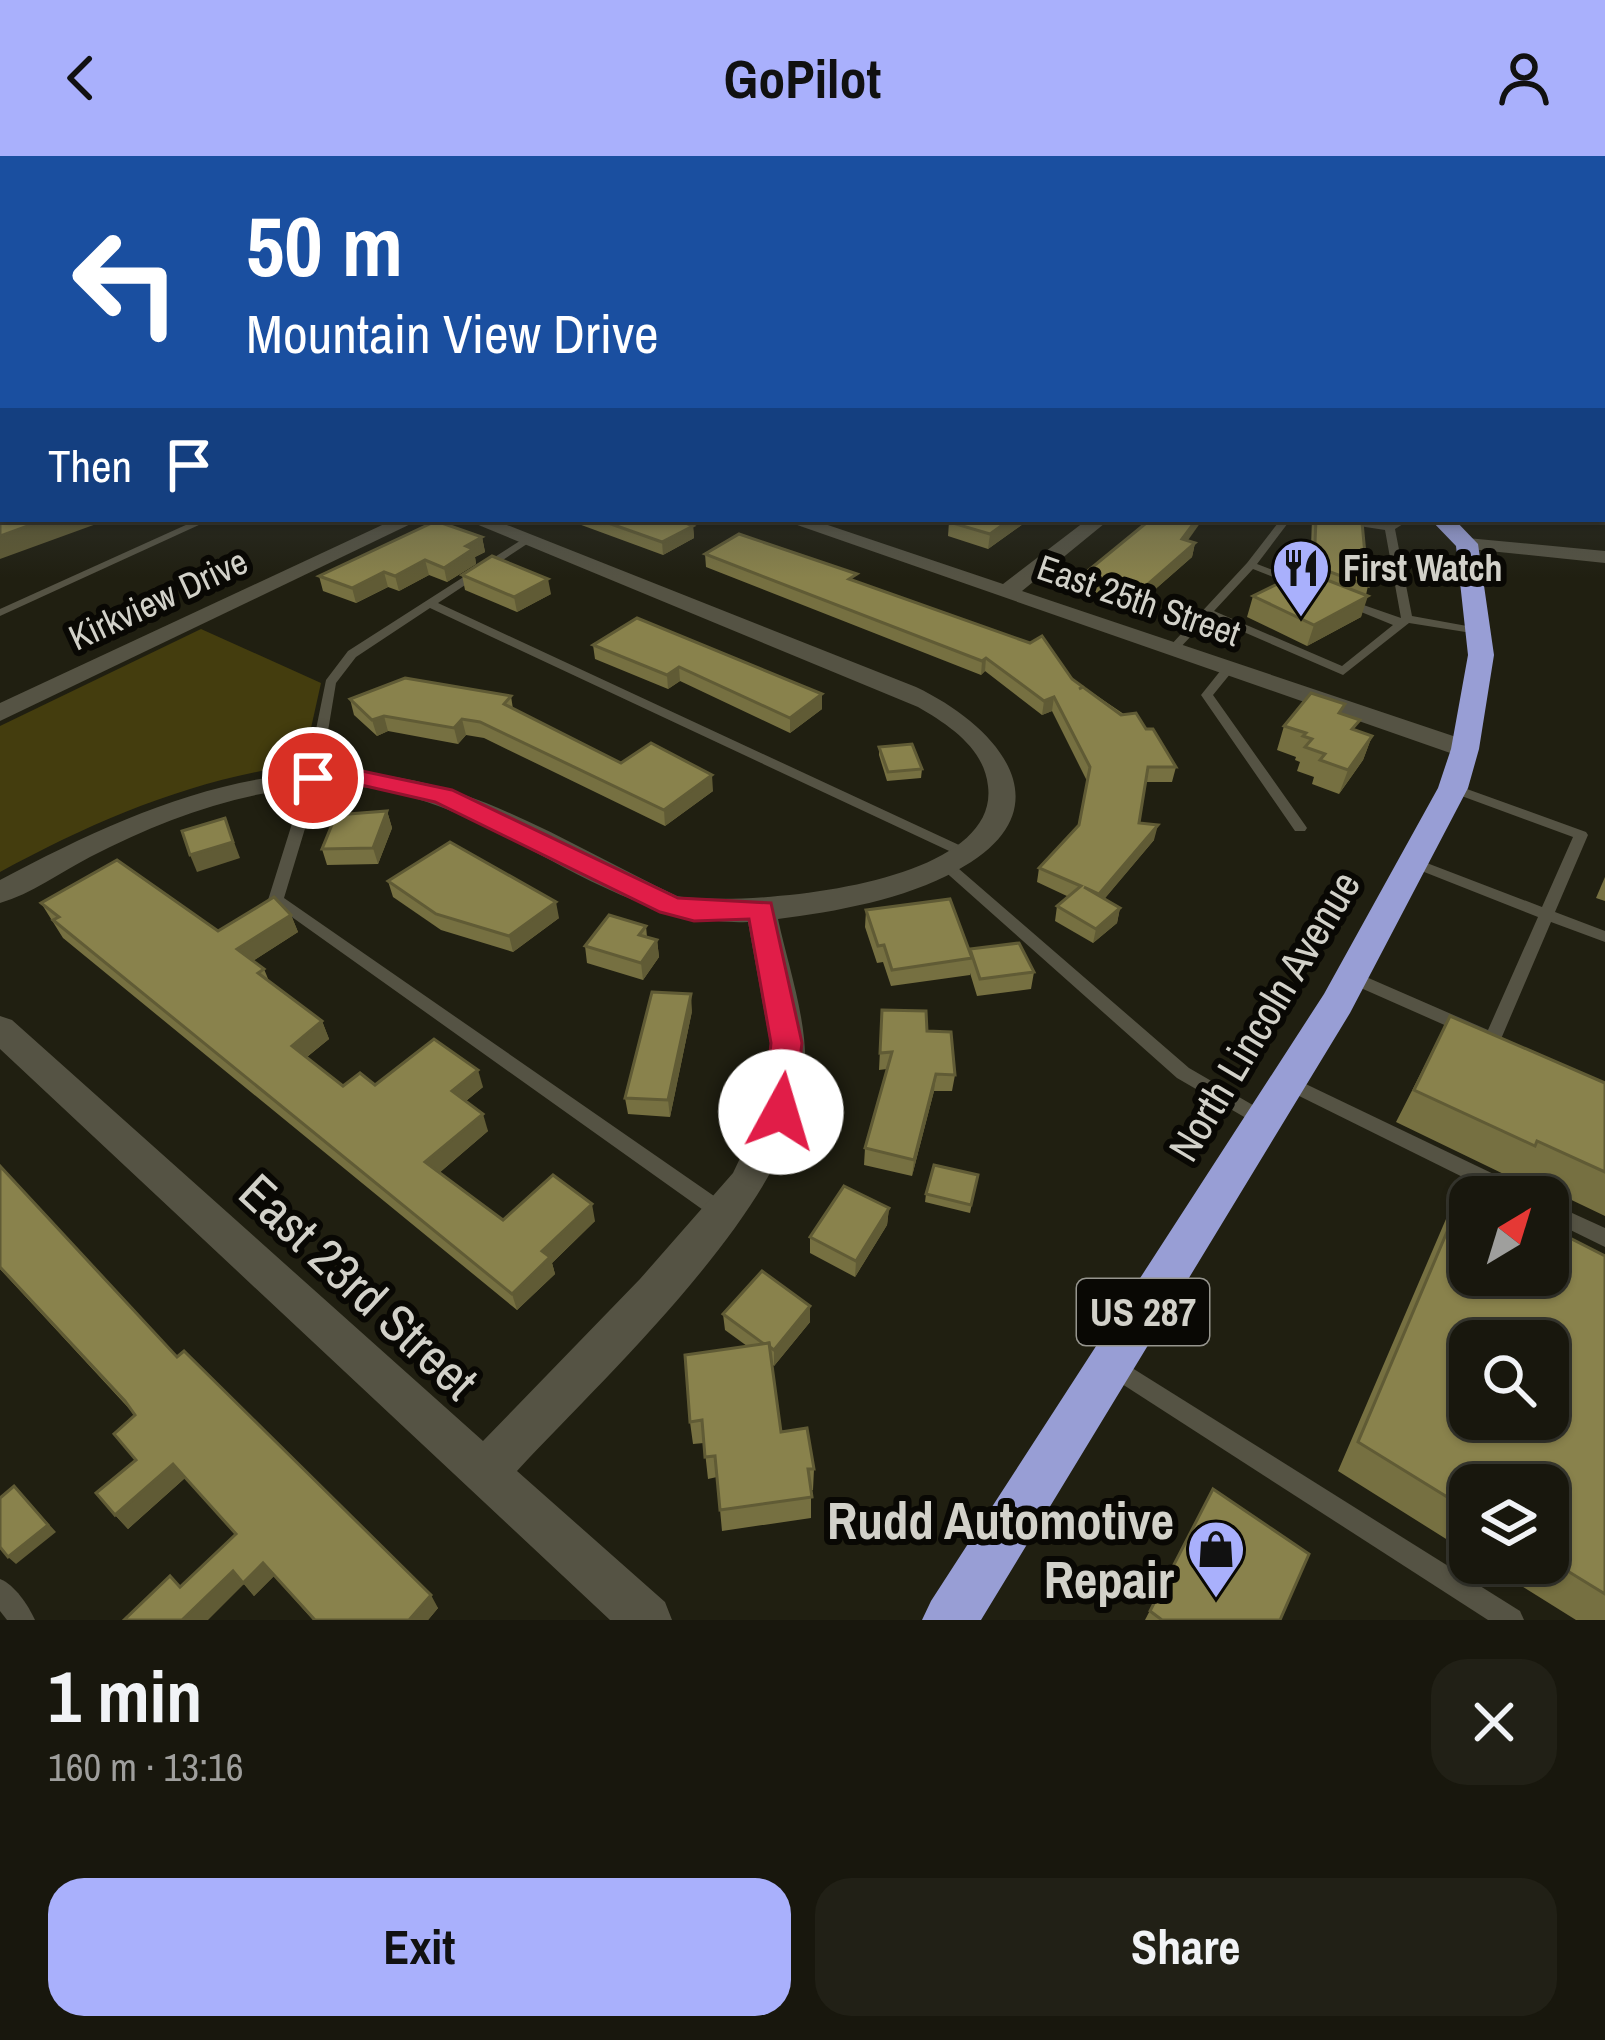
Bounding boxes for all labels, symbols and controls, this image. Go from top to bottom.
text: GoPilot [724,42,881,115]
icon: back [48,45,114,111]
icon: person [1491,45,1557,111]
text: 50 m [246,189,403,302]
icon: left [48,204,204,360]
text: Mountain View Drive [246,297,659,370]
icon: arrive [156,432,222,498]
text: Then [48,435,132,496]
street label: Kirkview Drive [61,537,255,661]
restaurant icon: First Watch [1270,537,1332,619]
street label: East 25th Street [1031,543,1247,657]
place label: First Watch [1343,544,1503,592]
pin [262,727,364,829]
icon: arrive [280,745,346,811]
street label: North Lincoln Avenue [1155,861,1373,1171]
position arrow [718,1049,844,1175]
street label: East 23rd Street [225,1158,493,1414]
north arrow [1449,1176,1569,1296]
map controls [1449,1176,1569,1584]
road number: US 287 [1077,1279,1209,1345]
button: search [1449,1320,1569,1440]
button: layers [1449,1464,1569,1584]
place label: Rudd Automotive Repair [827,1486,1175,1614]
shop icon: Rudd Automotive Repair [1185,1518,1247,1600]
text: 1 min [48,1647,202,1744]
button: close [1431,1659,1557,1785]
text: 160 m · 13:16 [48,1741,244,1793]
button: Exit [48,1878,791,2016]
button: Share [815,1878,1557,2016]

